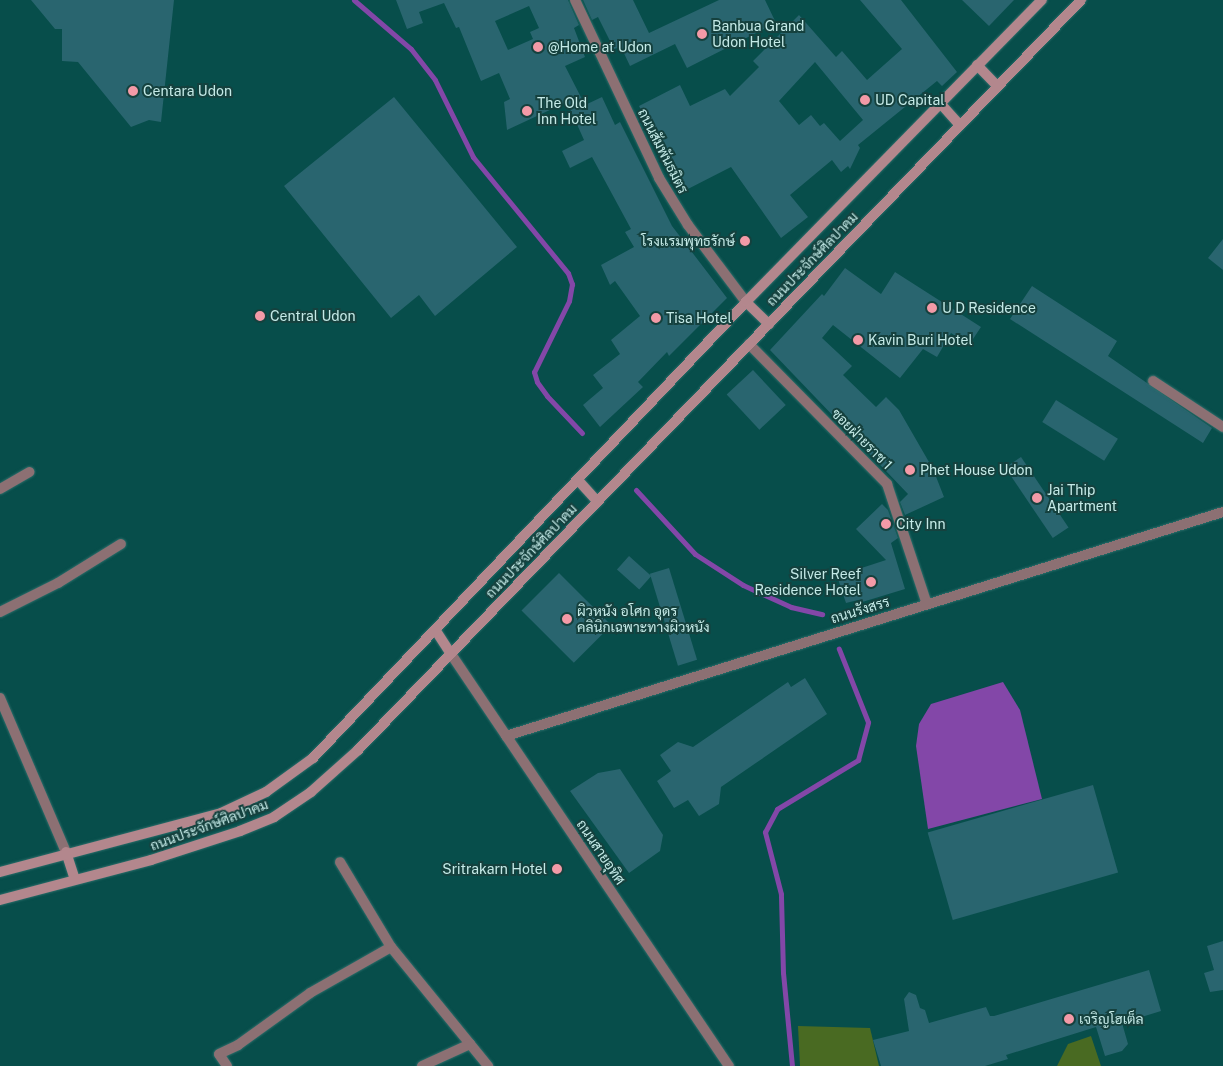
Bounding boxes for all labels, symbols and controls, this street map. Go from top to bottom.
place label: Banbua Grand Udon Hotel [712,18,804,50]
marker: Banbua Grand Udon Hotel [696,28,708,40]
place label: @Home at Udon [548,39,652,55]
marker: @Home at Udon [532,41,544,53]
place label: Centara Udon [143,83,232,99]
marker: Centara Udon [127,85,139,97]
place label: UD Capital [875,92,944,108]
marker: UD Capital [859,94,871,106]
place label: The Old Inn Hotel [537,95,596,128]
marker: The Old Inn Hotel [521,105,533,117]
street label: ถนนสัมพันธมิตร [634,106,692,196]
street label: ถนนประจักษ์ศิลปาคม [763,208,861,310]
place label: โรงเเรมพุทธรักษ์ [641,233,735,249]
marker: โรงเเรมพุทธรักษ์ [739,235,751,247]
place label: U D Residence [942,300,1036,316]
marker: U D Residence [926,302,938,314]
place label: Central Udon [270,308,356,324]
marker: Central Udon [254,310,266,322]
place label: Tisa Hotel [666,310,732,326]
marker: Tisa Hotel [650,312,662,324]
place label: Kavin Buri Hotel [868,332,973,348]
marker: Kavin Buri Hotel [852,334,864,346]
street label: ซอยฝ่ายราช 1 [828,405,896,473]
place label: Phet House Udon [920,462,1033,478]
marker: Phet House Udon [904,464,916,476]
place label: Jai Thip Apartment [1047,482,1117,514]
marker: Jai Thip Apartment [1031,492,1043,504]
street label: ถนนประจักษ์ศิลปาคม [482,500,580,602]
place label: City Inn [896,516,946,532]
marker: City Inn [880,518,892,530]
place label: Silver Reef Residence Hotel [754,566,861,598]
marker: Silver Reef Residence Hotel [865,576,877,588]
street label: ถนนรังสรร [828,593,892,627]
place label: ผิวหนัง อโศก อุดร คลินิกเฉพาะทางผิวหนัง [577,603,710,636]
marker: ผิวหนัง อโศก อุดร คลินิกเฉพาะทางผิวหนัง [561,613,573,625]
street label: ถนนประจักษ์ศิลปาคม [148,796,270,854]
street label: ถนนสายอุทิศ [573,816,629,888]
place label: Sritrakarn Hotel [442,861,547,877]
marker: Sritrakarn Hotel [551,863,563,875]
place label: เจริญโฮเต็ล [1079,1011,1144,1027]
marker: เจริญโฮเต็ล [1063,1013,1075,1025]

